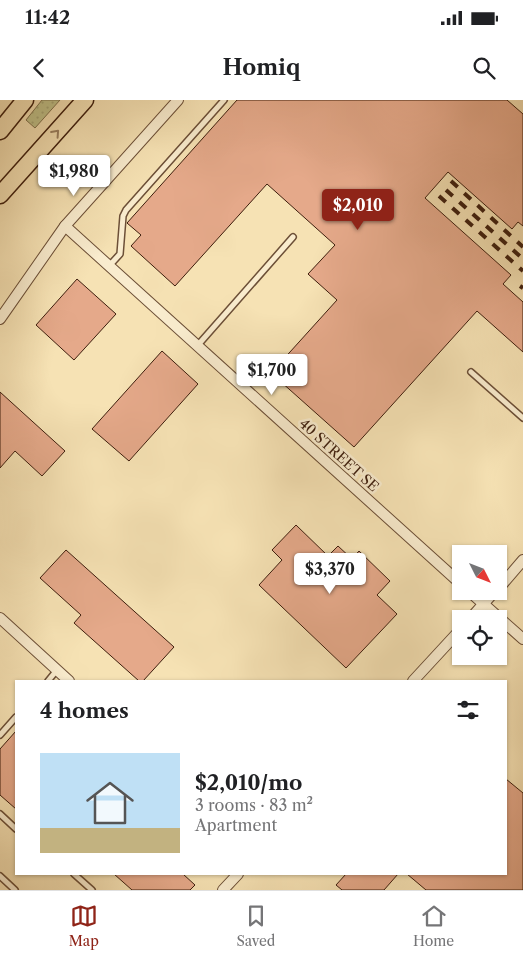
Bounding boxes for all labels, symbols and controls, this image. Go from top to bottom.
text: 11:42 [25,6,70,29]
icon: back [25,54,53,82]
text: Homiq [223,54,300,81]
icon: search [470,54,498,82]
one-way arrow [50,129,59,138]
pin: $1,980 [33,154,115,197]
text: $1,980 [49,161,99,181]
pin: $2,010 [317,188,399,231]
text: $2,010 [333,195,383,215]
pin: $1,700 [231,354,313,396]
text: $1,700 [247,360,297,380]
street label: 40 STREET SE [295,415,383,495]
north arrow [452,545,508,600]
map controls [452,545,507,665]
pin: $3,370 [289,552,371,595]
text: $3,370 [305,559,355,579]
button: locate [452,610,507,665]
icon: filters [454,696,482,724]
text: 4 homes [40,698,129,723]
text: $2,010/mo [195,770,302,795]
icon: home [80,773,140,833]
text: 3 rooms · 83 m² [195,795,313,815]
text: Apartment [195,815,277,835]
tab: Map [69,902,99,950]
tab: Saved [237,902,275,950]
tab: Home [413,902,454,950]

